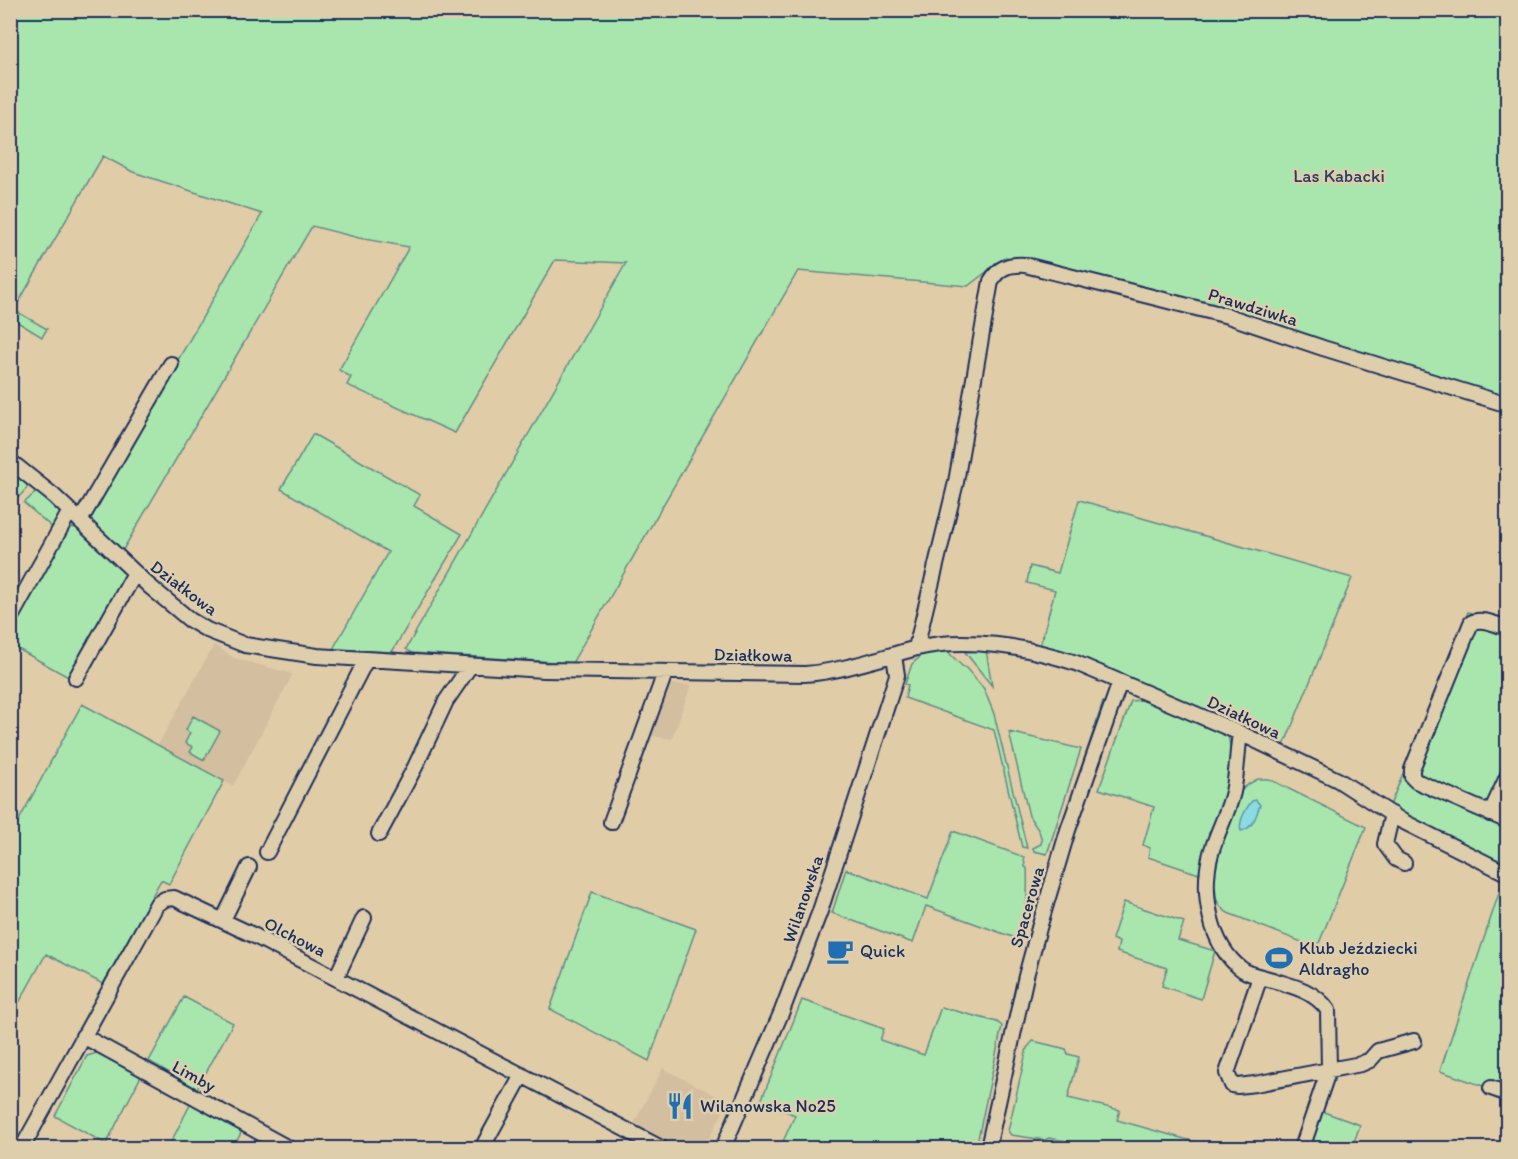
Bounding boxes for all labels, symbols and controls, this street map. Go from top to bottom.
park label: Las Kabacki [1293,165,1385,187]
street label: Prawdziwka [1205,283,1301,331]
street label: Działkowa [146,555,223,621]
street label: Działkowa [713,643,793,667]
street label: Działkowa [1204,690,1285,744]
street label: Wilanowska [778,852,828,946]
street label: Spacerowa [1005,863,1049,950]
street label: Olchowa [260,912,330,962]
cafe icon: Quick [825,936,855,966]
place label: Klub Jeździecki Aldragho [1299,937,1418,980]
place label: Quick [860,940,905,962]
sports icon: Klub Jeździecki Aldragho [1264,943,1294,973]
street label: Limby [168,1055,220,1097]
restaurant icon: Wilanowska No25 [665,1091,695,1121]
place label: Wilanowska No25 [700,1095,836,1117]

